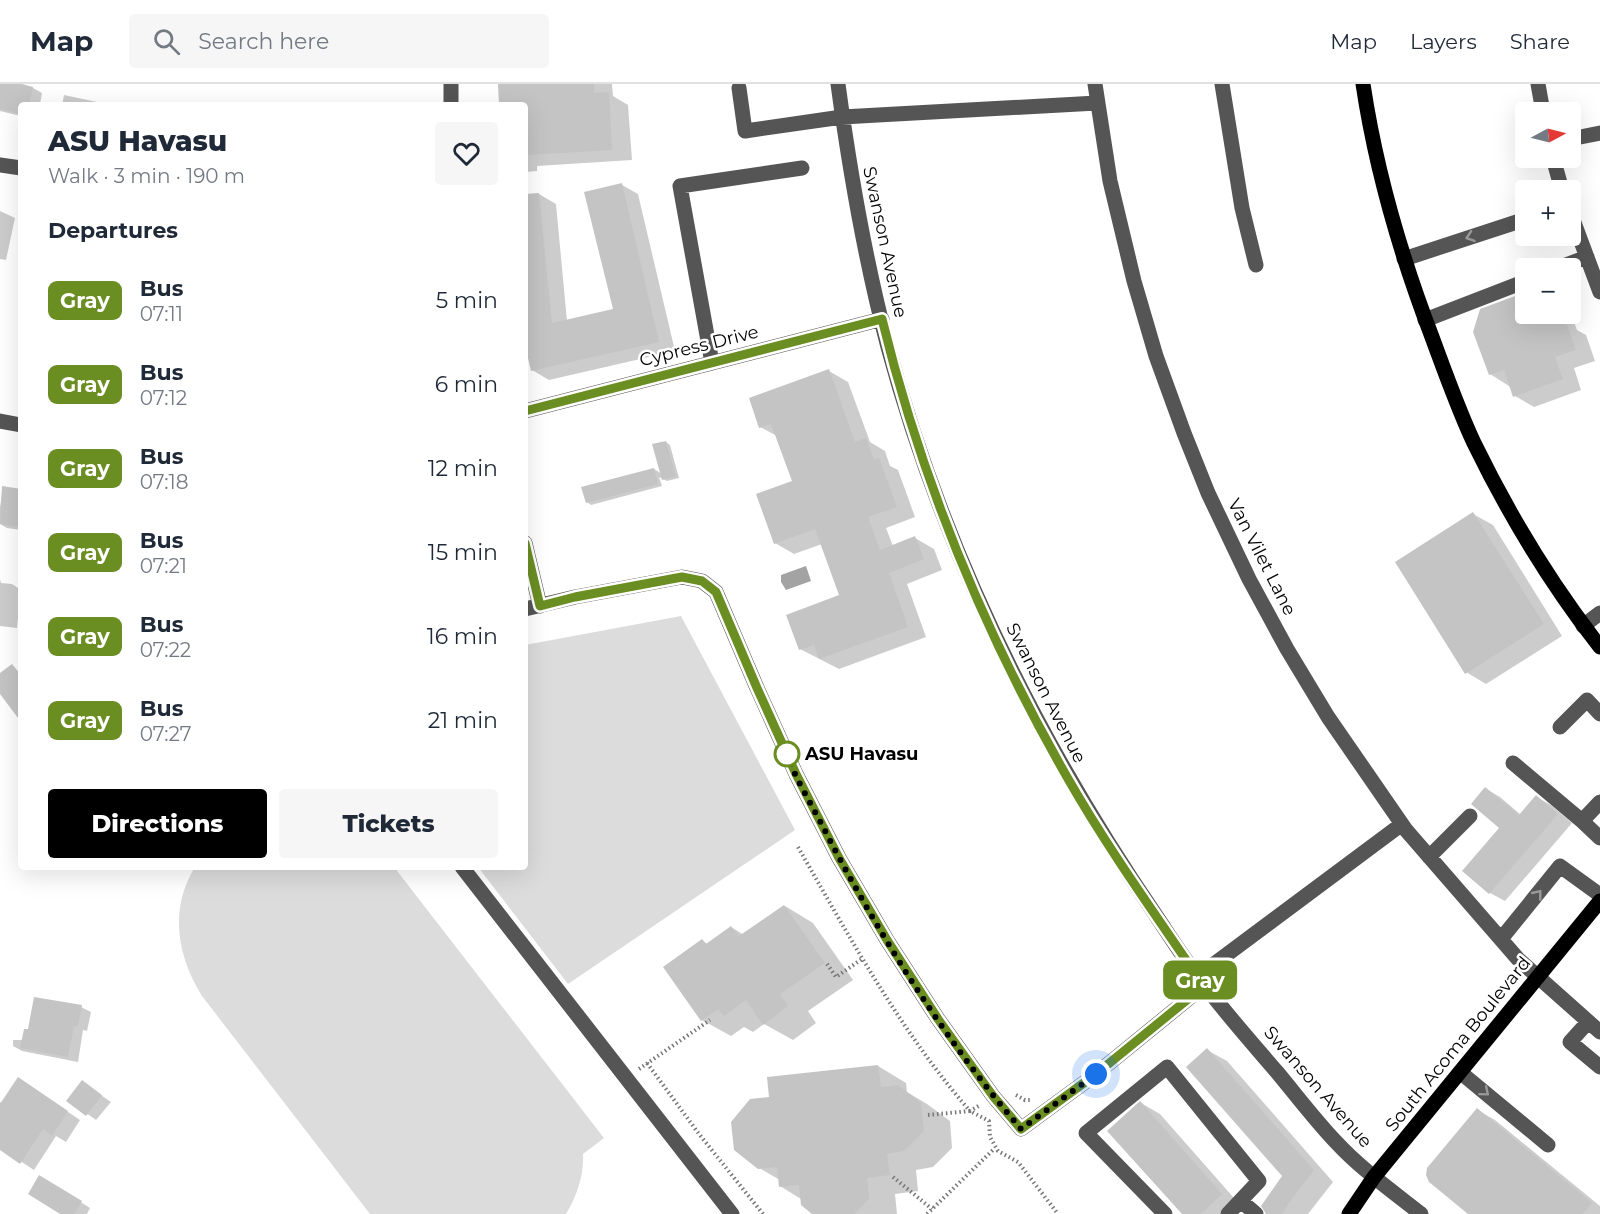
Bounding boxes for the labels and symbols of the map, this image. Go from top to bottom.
north arrow [1515,102,1581,168]
street label: Swanson Avenue [858,164,912,320]
one-way arrow [1465,230,1476,243]
street label: Cypress Drive [637,321,761,371]
street label: Van Vilet Lane [1223,495,1301,619]
street label: Swanson Avenue [1001,619,1091,767]
marker: ASU Havasu [774,741,800,767]
place label: ASU Havasu [804,743,918,765]
one-way arrow [1530,890,1541,901]
street label: South Acoma Boulevard [1381,952,1535,1136]
line badge: Gray [1158,960,1242,1000]
street label: Swanson Avenue [1259,1022,1377,1152]
your location [1081,1059,1111,1089]
one-way arrow [1478,1085,1489,1096]

